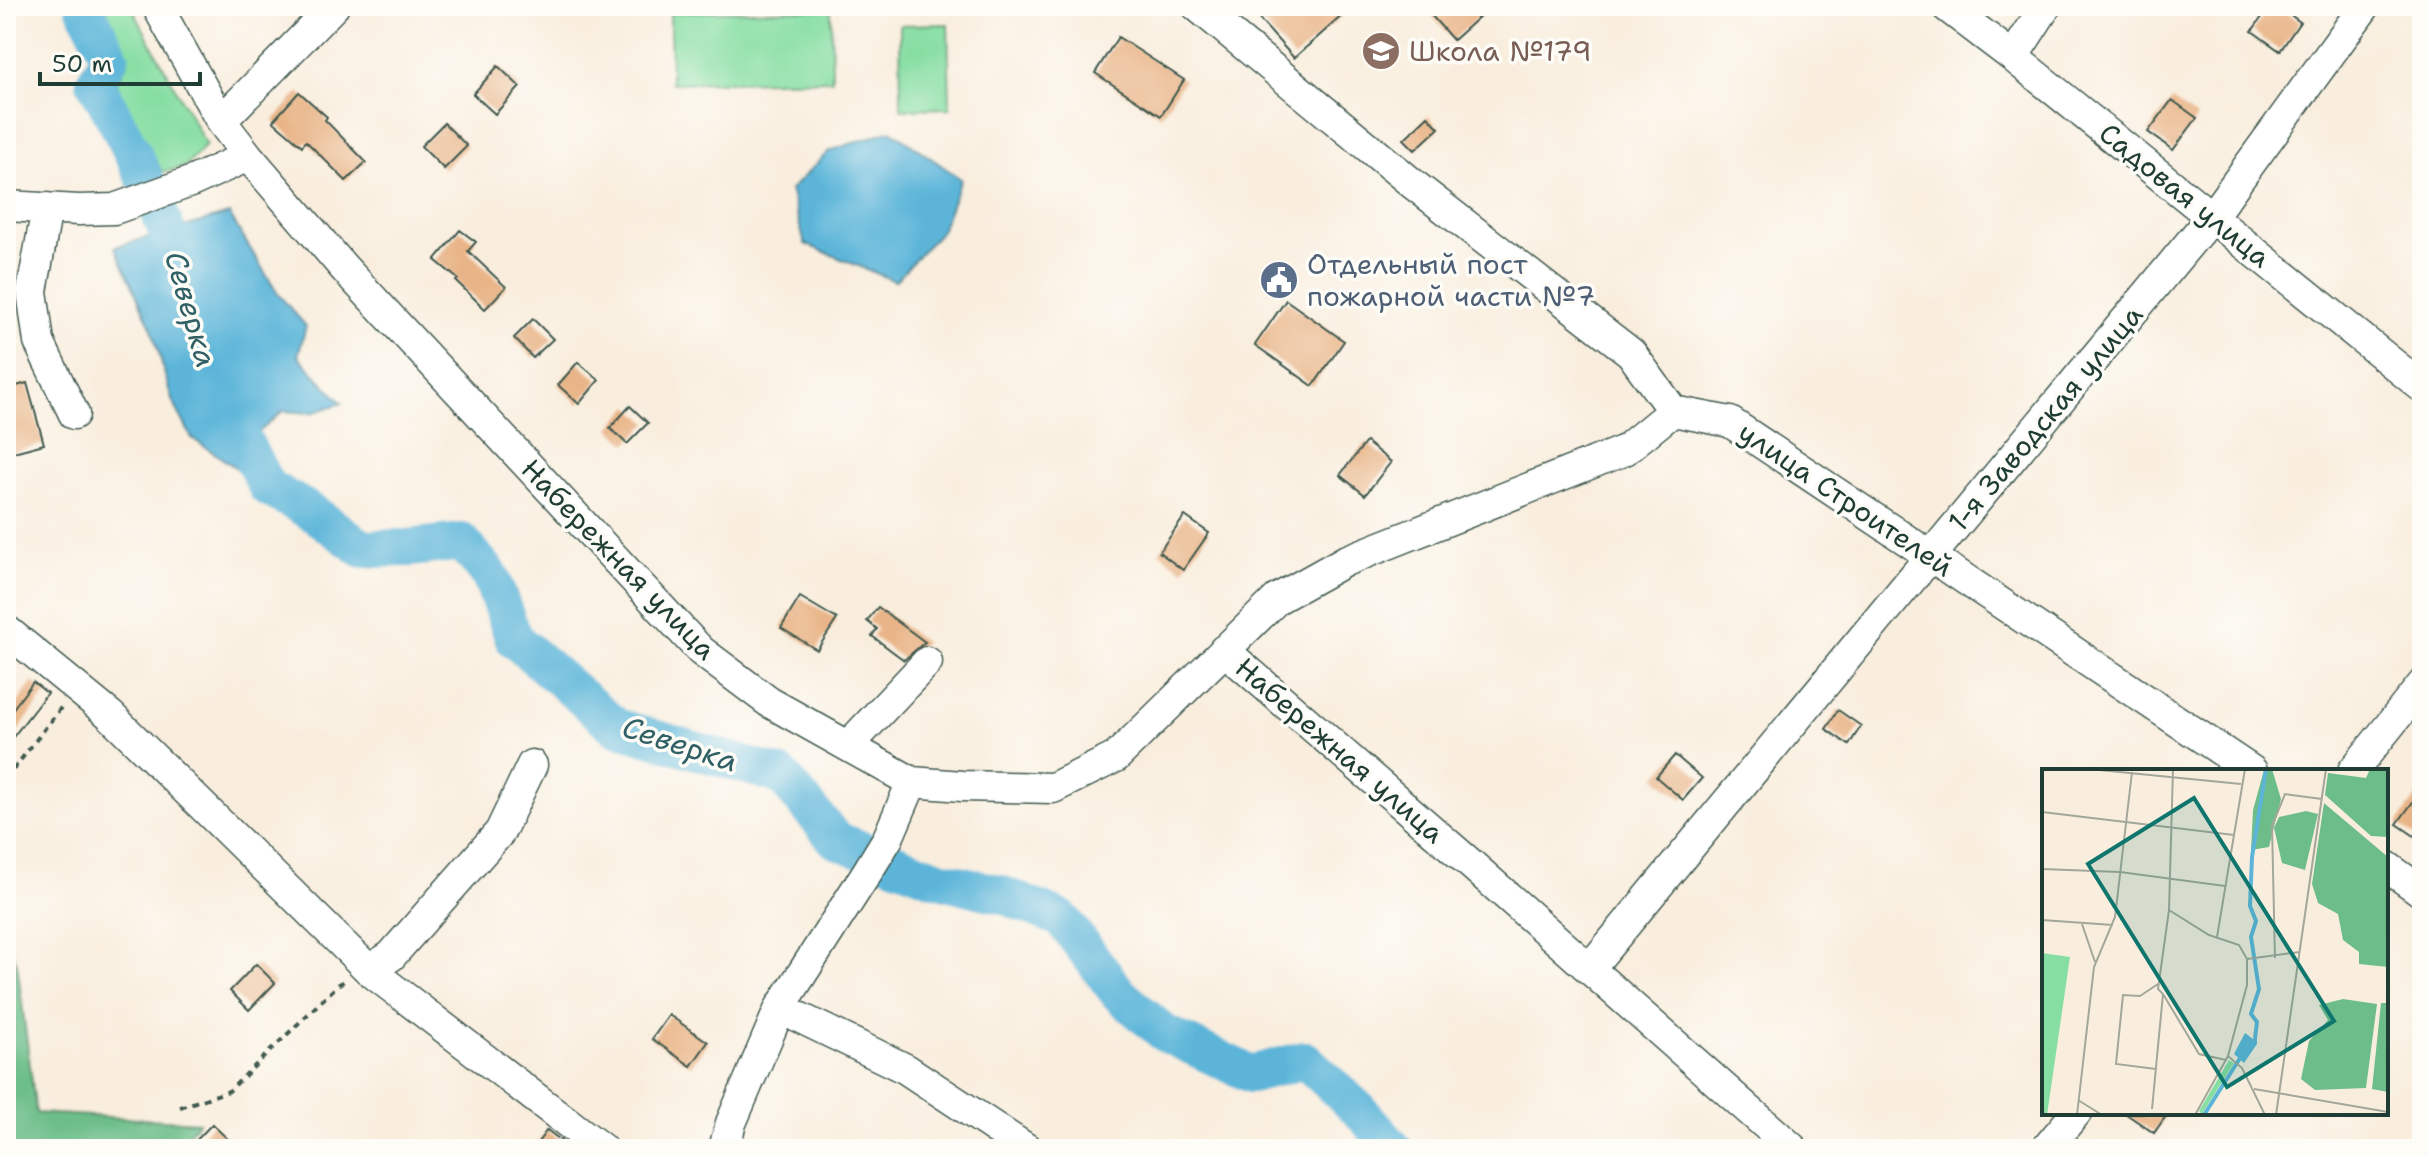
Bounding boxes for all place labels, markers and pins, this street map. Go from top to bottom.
school or university icon: Школа №179 [1360,30,1402,72]
place label: Школа №179 [1409,32,1592,70]
place label: Отдельный пост пожарной части №7 [1307,245,1595,315]
public building icon: Отдельный пост пожарной части №7 [1258,259,1300,301]

